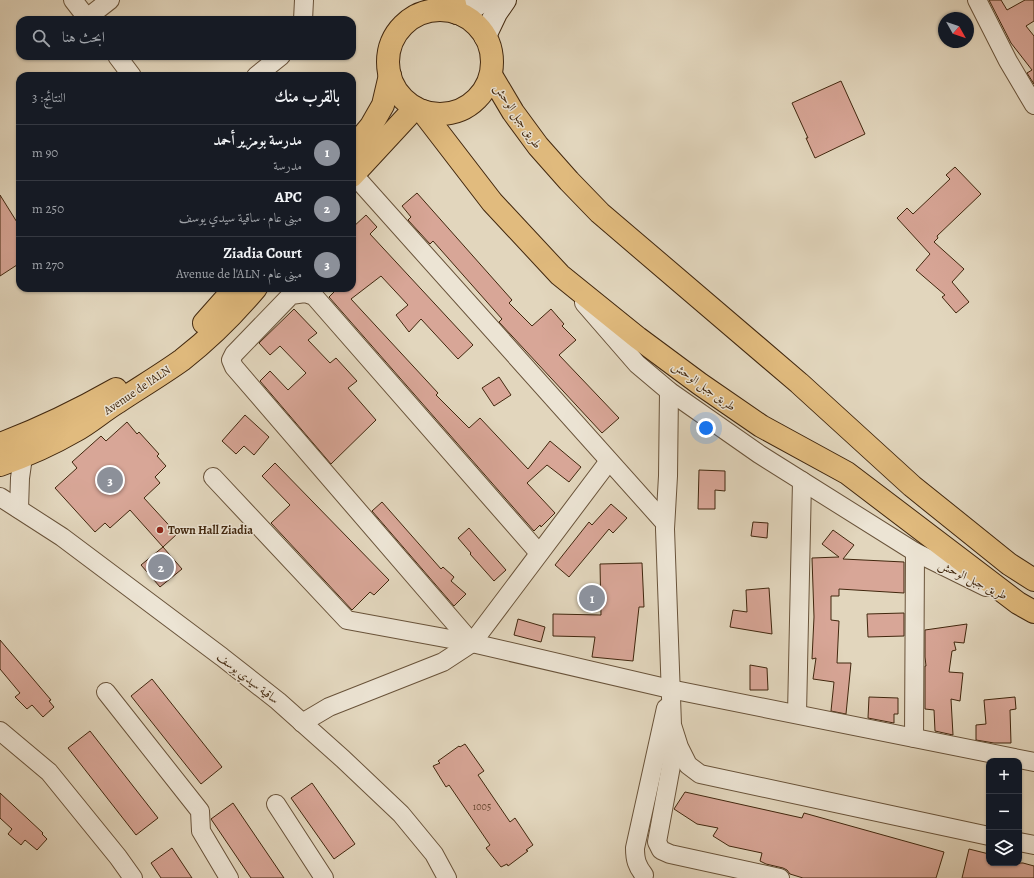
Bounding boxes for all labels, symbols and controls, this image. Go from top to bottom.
north arrow [938,12,974,48]
search box [16,16,356,60]
icon: search [30,27,52,49]
text: ابحث هنا [62,27,105,47]
street label: طريق جبل الوحش [490,80,546,152]
text: بالقرب منك [274,85,340,108]
text: النتائج: 3 [32,89,66,106]
text: مدرسة بومزير أحمد [213,130,302,150]
text: 90 m [32,144,58,161]
text: 1 [325,144,329,161]
text: مدرسة [273,157,302,174]
text: APC [275,187,302,207]
text: 250 m [32,200,64,217]
text: 2 [324,200,330,217]
text: مبنى عام · ساقية سيدي يوسف [179,209,302,226]
text: Ziadia Court [223,243,302,263]
text: 270 m [32,256,64,273]
text: 3 [324,256,330,273]
text: مبنى عام · Avenue de l'ALN [176,265,302,282]
street label: طريق جبل الوحش [668,358,739,415]
street label: Avenue de l'ALN [100,361,174,419]
your location [696,418,716,438]
pin: 3 [97,465,123,495]
place label: Town Hall Ziadia [168,522,253,538]
marker: Town Hall Ziadia [155,525,165,535]
pin: 2 [148,552,174,582]
street label: طريق جبل الوحش [935,556,1010,605]
pin: 1 [579,583,605,613]
street label: ساقية سيدي يوسف [212,649,283,709]
map controls [986,758,1022,866]
button: + [986,758,1022,794]
button: − [986,794,1022,830]
house number: 1005 [473,800,491,813]
button: layers [986,830,1022,866]

